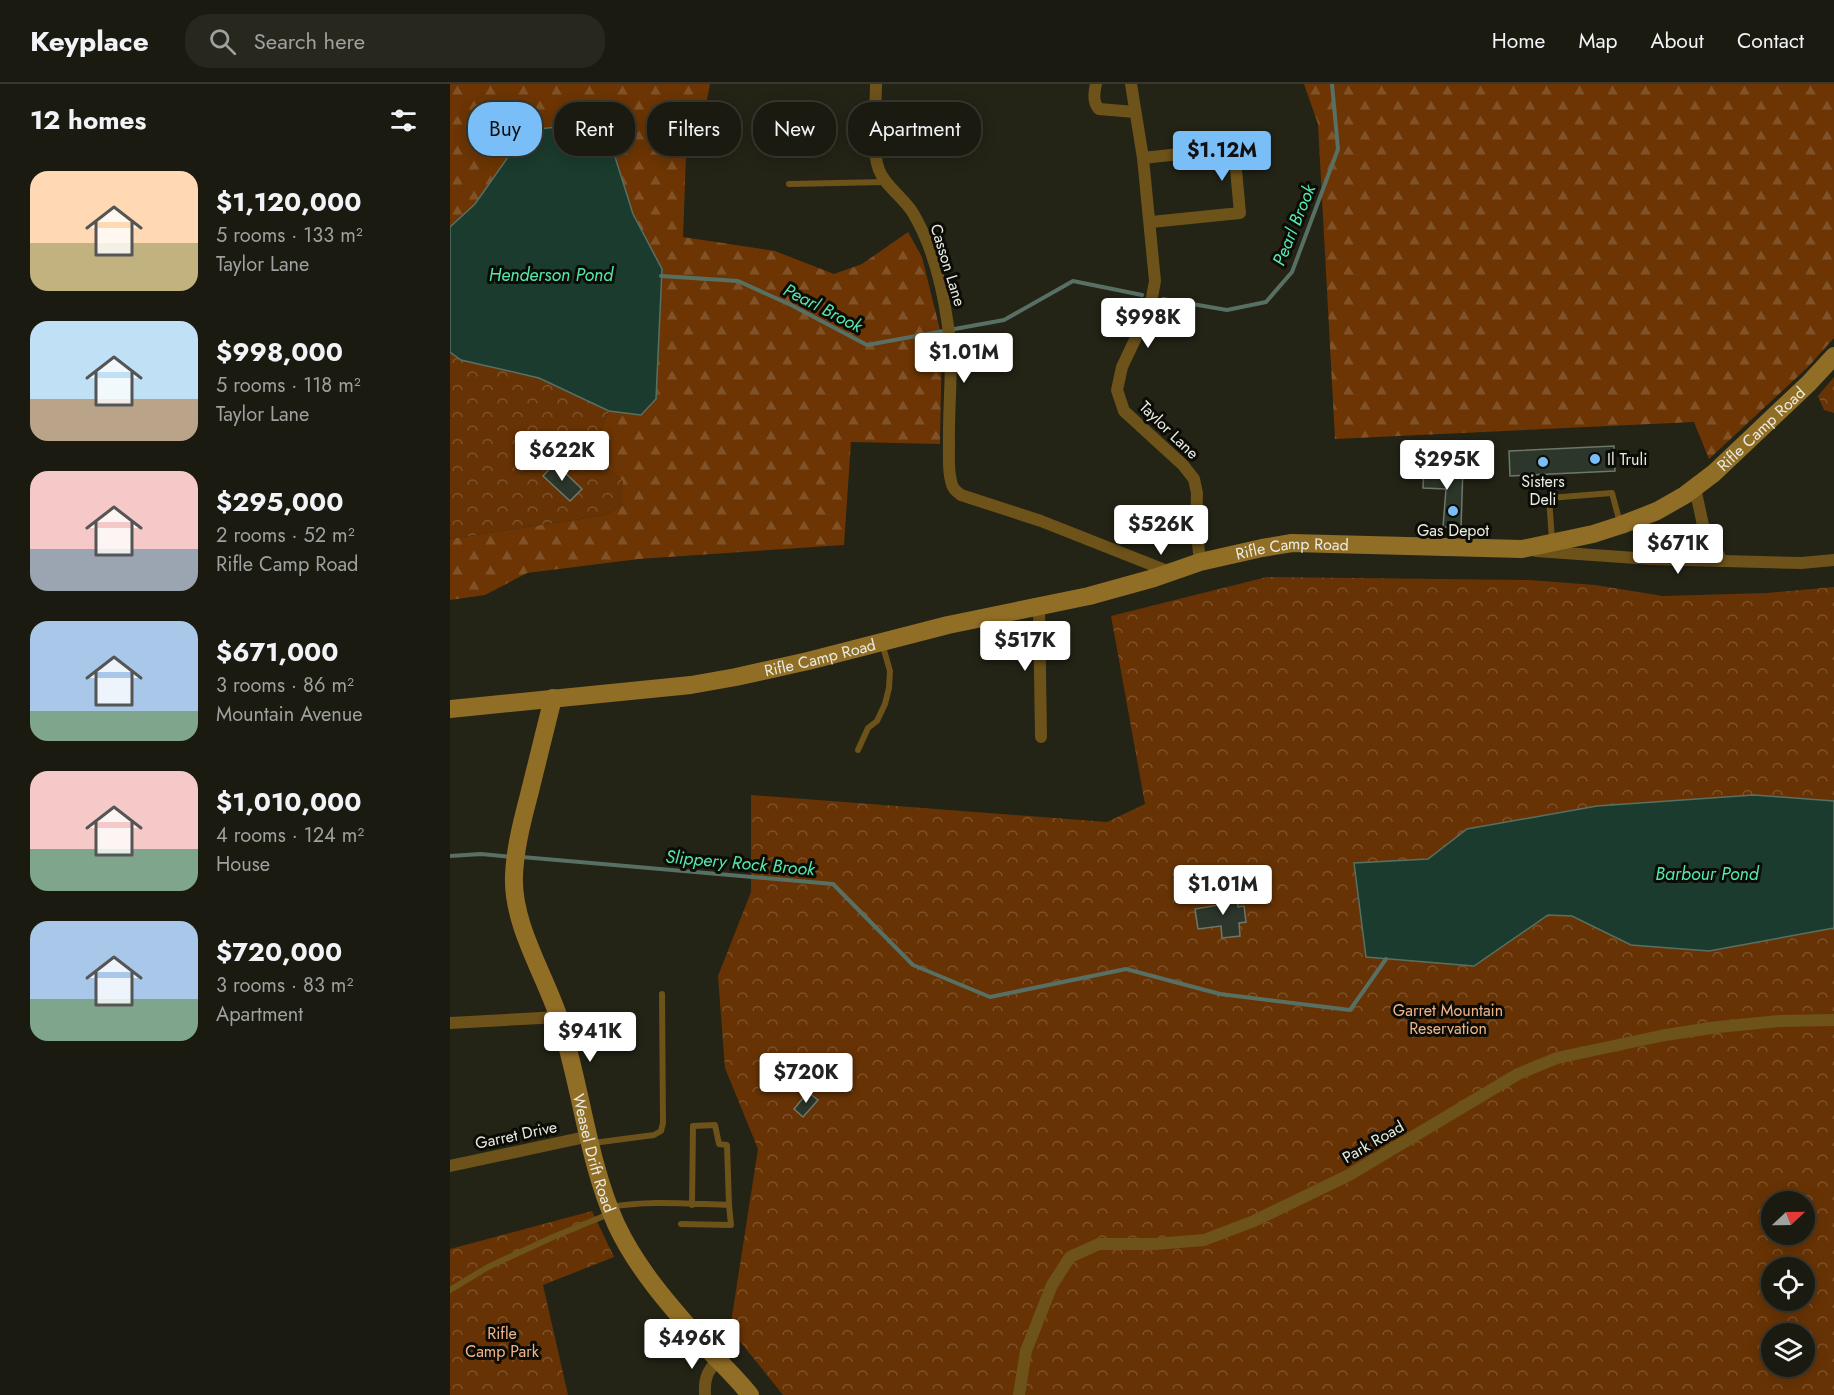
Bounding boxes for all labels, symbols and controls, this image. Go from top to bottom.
search box [185,14,605,68]
text: Keyplace [30,21,149,62]
icon: search [206,25,239,58]
text: Search here [254,25,365,57]
text: Home [1492,26,1545,56]
text: Map [1578,26,1618,56]
text: About [1651,26,1704,56]
text: Contact [1737,26,1804,56]
text: 12 homes [30,101,146,139]
chip: Buy [468,102,542,156]
chip: Rent [554,102,635,156]
chip: Filters [647,102,741,156]
chip: New [753,102,836,156]
chip: Apartment [848,102,981,156]
icon: filters [387,104,420,137]
pin: $1.12M [1173,131,1271,182]
text: $1.12M [1187,136,1257,165]
water label: Pearl Brook [1266,179,1323,270]
text: $1,120,000 [216,183,361,221]
icon: home [78,195,150,267]
text: 5 rooms · 133 m² [216,221,363,250]
street label: Casson Lane [925,221,971,309]
text: Taylor Lane [216,250,309,279]
water label: Henderson Pond [489,262,614,288]
water label: Pearl Brook [779,277,868,340]
pin: $998K [1106,298,1190,349]
text: $998K [1115,303,1181,332]
text: $998,000 [216,333,343,371]
pin: $1.01M [915,333,1013,384]
text: $1.01M [929,338,999,367]
icon: home [78,345,150,417]
text: 5 rooms · 118 m² [216,371,361,400]
street label: Rifle Camp Road [1711,381,1810,476]
street label: Taylor Lane [1134,396,1204,464]
text: Taylor Lane [216,400,309,429]
pin: $622K [520,431,604,482]
text: $622K [529,436,595,465]
pin: $295K [1405,440,1489,491]
text: $295K [1414,445,1480,474]
place label: Il Truli [1607,448,1647,471]
marker: Il Truli [1588,452,1602,466]
marker: Sisters Deli [1536,455,1550,469]
place label: Sisters Deli [1521,470,1565,511]
text: $295,000 [216,483,343,521]
icon: home [78,495,150,567]
marker: Gas Depot [1446,504,1460,518]
pin: $526K [1119,505,1203,556]
text: $526K [1128,510,1194,539]
place label: Gas Depot [1417,519,1489,542]
text: 2 rooms · 52 m² [216,521,355,550]
pin: $671K [1636,524,1720,575]
text: $671K [1647,529,1709,558]
street label: Rifle Camp Road [1233,531,1349,565]
text: Rifle Camp Road [216,550,358,579]
pin: $517K [983,621,1067,672]
text: $517K [994,626,1056,655]
text: $671,000 [216,633,339,671]
street label: Rifle Camp Road [762,633,878,682]
icon: home [78,645,150,717]
text: 3 rooms · 86 m² [216,671,354,700]
text: Mountain Avenue [216,700,363,729]
text: $1,010,000 [216,783,362,821]
icon: home [78,795,150,867]
text: 4 rooms · 124 m² [216,821,364,850]
water label: Slippery Rock Brook [664,844,817,883]
text: House [216,850,270,879]
water label: Barbour Pond [1655,861,1760,887]
pin: $1.01M [1174,865,1272,916]
text: $1.01M [1188,870,1258,899]
text: $720,000 [216,933,342,971]
icon: home [78,945,150,1017]
text: 3 rooms · 83 m² [216,971,353,1000]
park label: Garret Mountain Reservation [1393,999,1503,1040]
text: Apartment [216,1000,303,1029]
pin: $941K [548,1012,632,1063]
text: $941K [558,1017,622,1046]
pin: $720K [764,1053,848,1104]
text: $720K [774,1058,838,1087]
street label: Weasel Drift Road [567,1091,621,1216]
street label: Garret Drive [473,1115,559,1155]
street label: Park Road [1338,1115,1408,1169]
north arrow [1761,1191,1815,1245]
map controls [1761,1191,1815,1377]
button: locate [1761,1257,1815,1311]
pin: $496K [650,1319,734,1370]
park label: Rifle Camp Park [465,1322,540,1363]
button: layers [1761,1323,1815,1377]
text: $496K [658,1324,726,1353]

